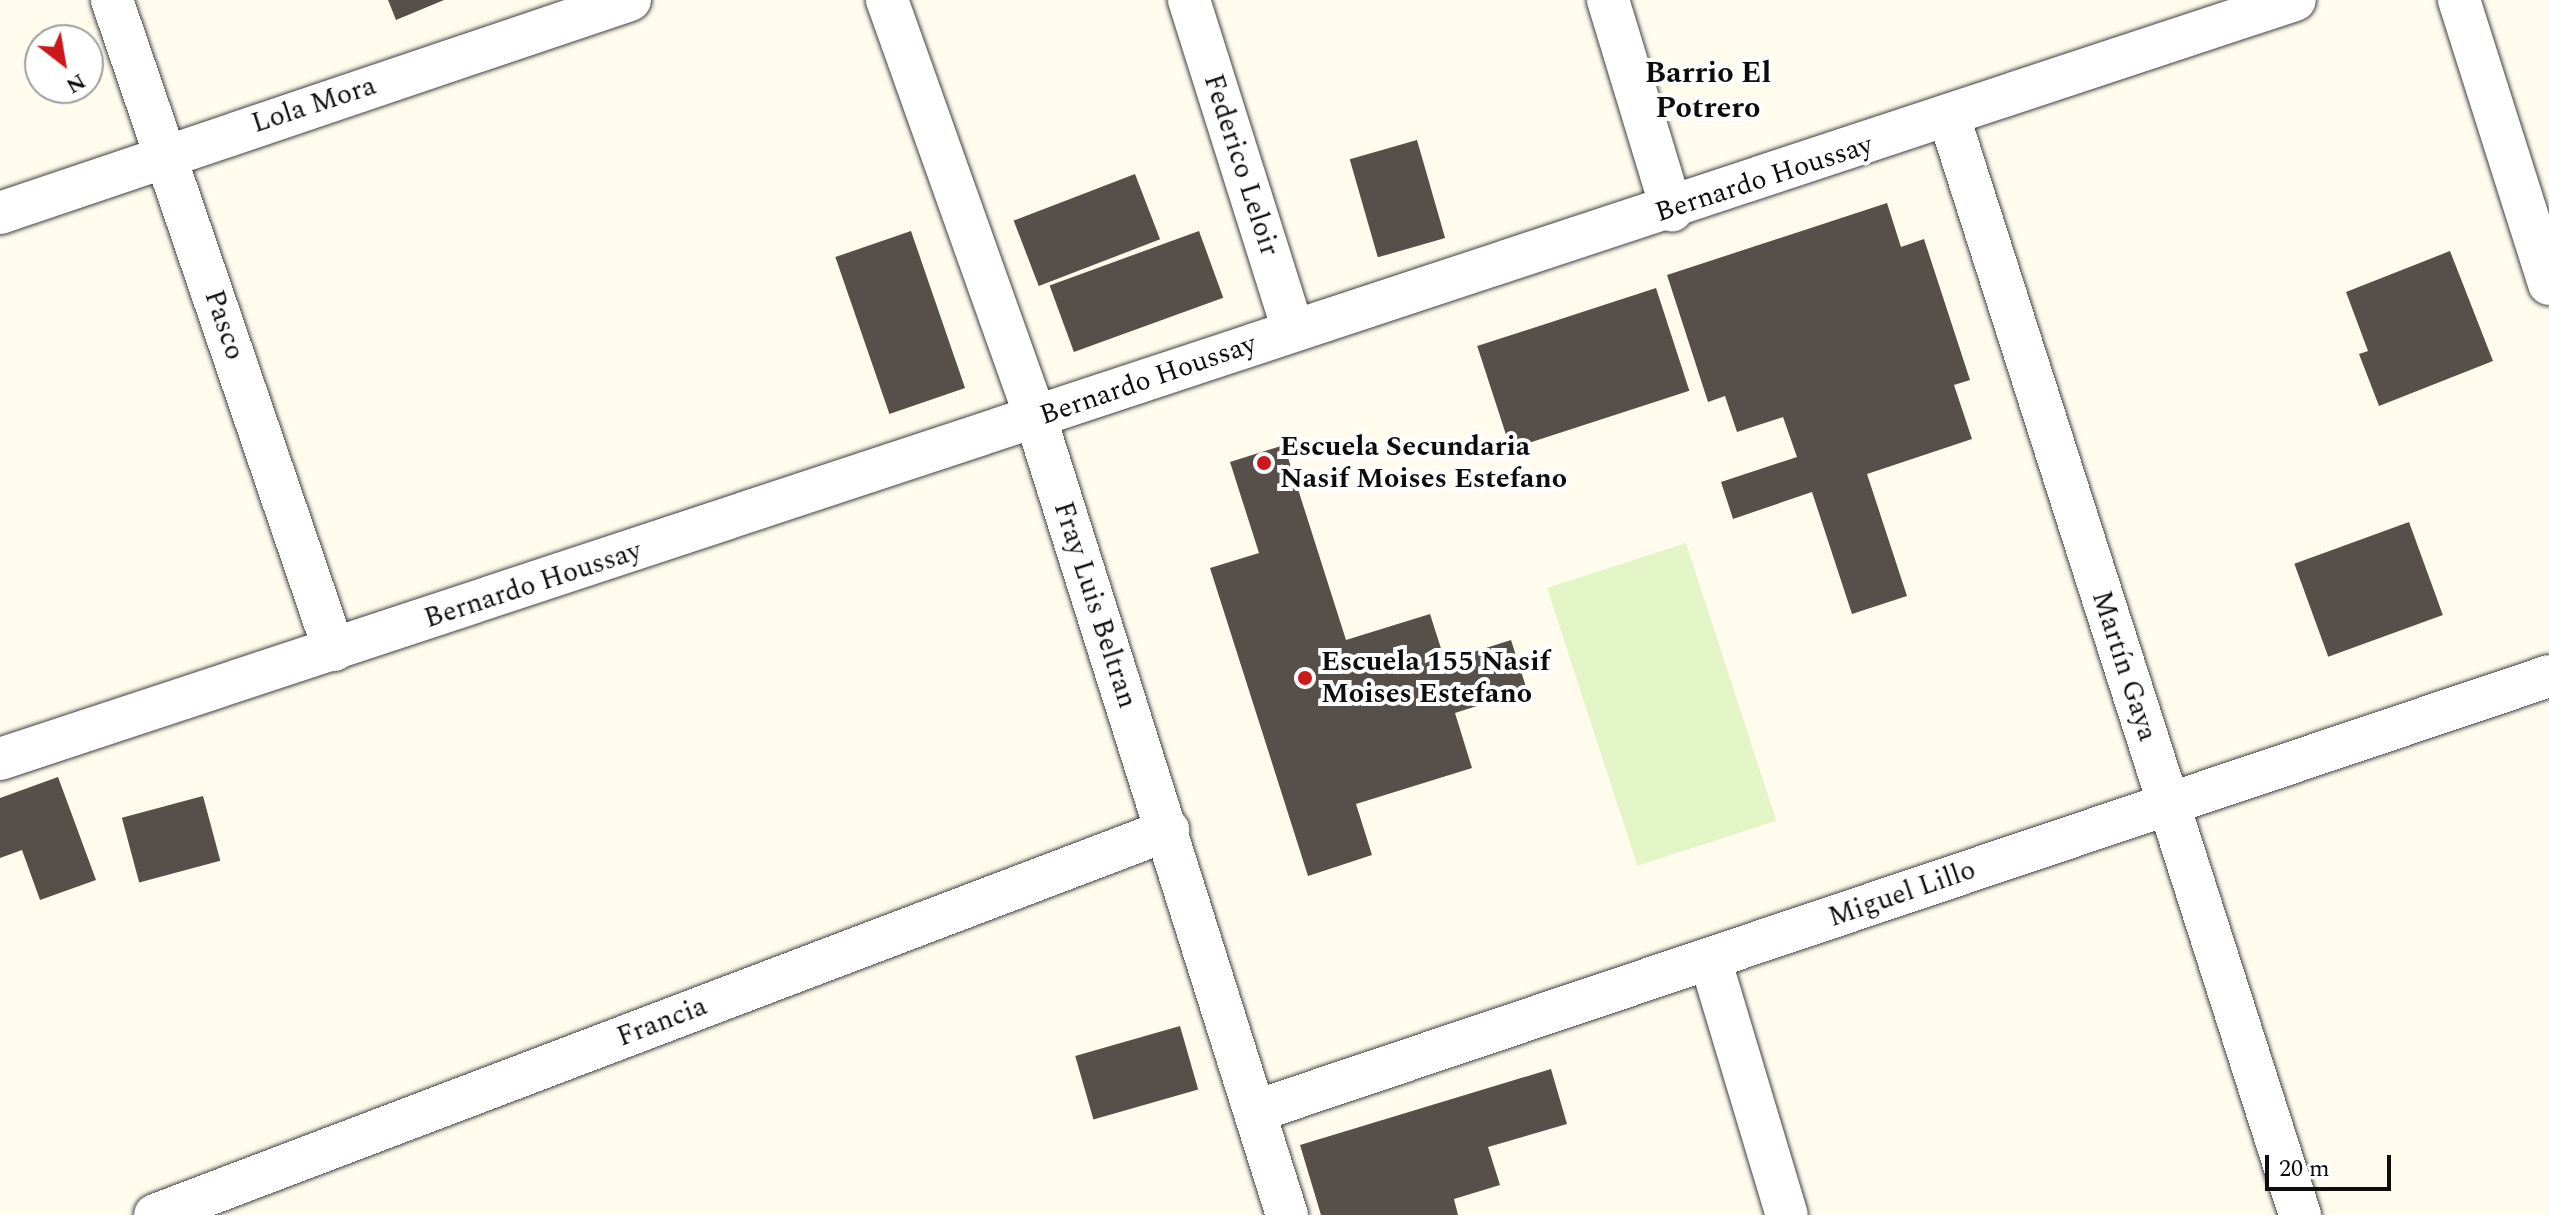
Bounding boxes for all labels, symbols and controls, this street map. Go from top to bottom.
north arrow [24,24,104,104]
district label: Barrio El Potrero [1645,55,1771,126]
text: N [59,65,92,102]
street label: Lola Mora [248,69,380,141]
street label: Federico Leloir [1196,70,1286,260]
street label: Bernardo Houssay [1651,128,1877,230]
street label: Pasco [196,286,252,364]
street label: Bernardo Houssay [1035,327,1261,433]
place label: Escuela Secundaria Nasif Moises Estefano [1280,430,1567,496]
marker: Escuela Secundaria Nasif Moises Estefano [1255,454,1273,472]
street label: Fray Luis Beltran [1046,498,1144,712]
street label: Bernardo Houssay [420,534,646,636]
street label: Martín Gaya [2084,587,2164,745]
place label: Escuela 155 Nasif Moises Estefano [1321,645,1550,711]
marker: Escuela 155 Nasif Moises Estefano [1296,669,1314,687]
street label: Miguel Lillo [1824,853,1980,935]
street label: Francia [612,990,712,1054]
scale bar [2269,1139,2395,1189]
text: 20 m [2279,1151,2330,1187]

